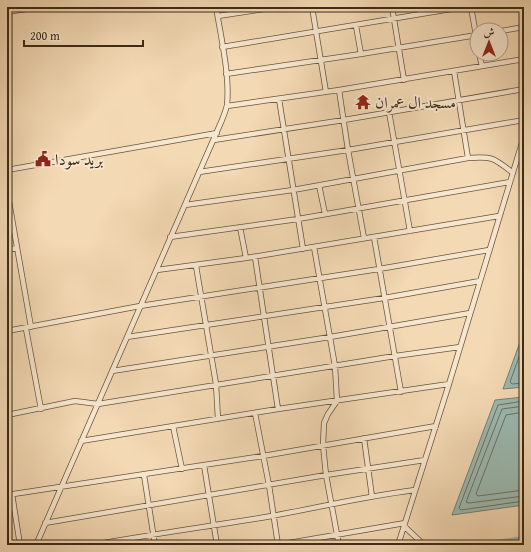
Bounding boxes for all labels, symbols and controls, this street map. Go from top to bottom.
scale bar [24,22,143,48]
north arrow [469,22,509,62]
text: ش [484,24,495,40]
text: 200 m [30,27,60,44]
place label: مسجد ال عمران [375,90,456,114]
temple icon: مسجد ال عمران [354,93,372,111]
place label: بريد سودا [55,147,103,171]
public building icon: بريد سودا [34,150,52,168]

